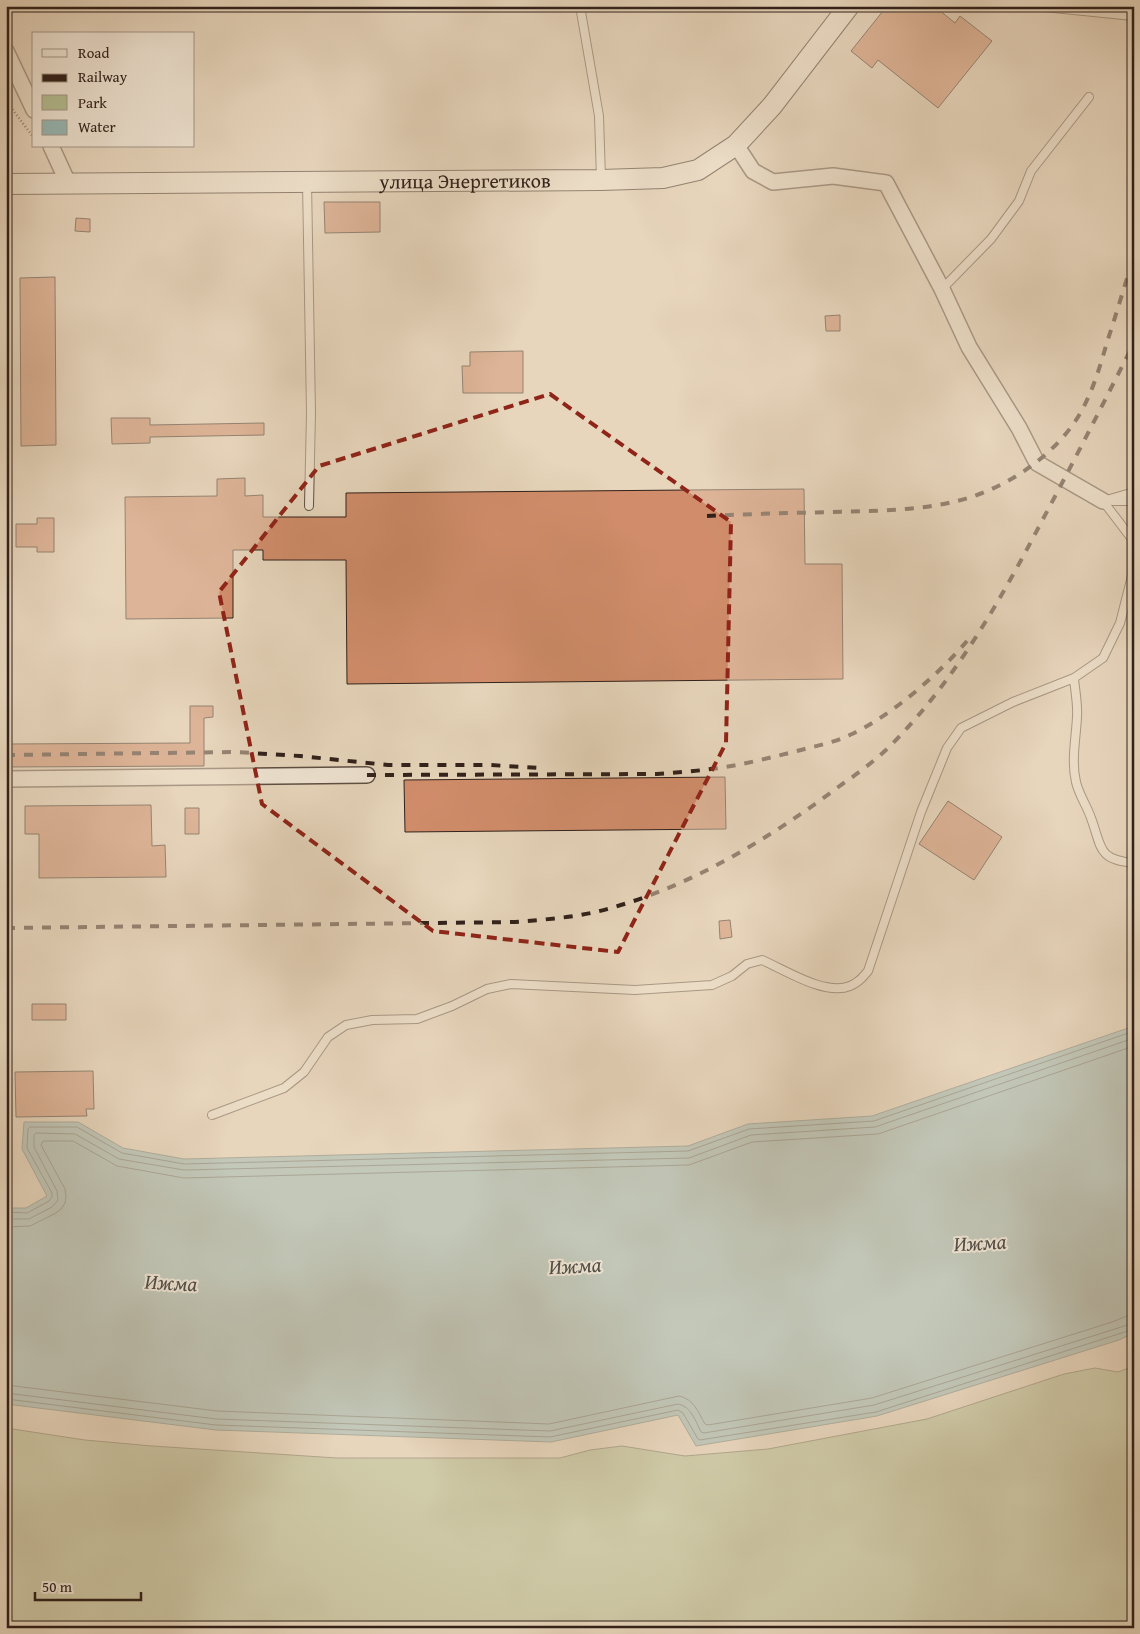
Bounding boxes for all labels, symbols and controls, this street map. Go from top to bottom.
legend [32,32,195,148]
text: Road [78,42,109,63]
text: Railway [78,66,128,87]
text: Park [78,92,107,113]
text: Water [78,116,116,137]
street label: улица Энергетиков [378,165,551,195]
water label: Ижма [953,1226,1007,1259]
water label: Ижма [548,1249,602,1282]
water label: Ижма [144,1266,198,1299]
scale bar [35,1569,141,1601]
text: 50 m [42,1576,73,1597]

